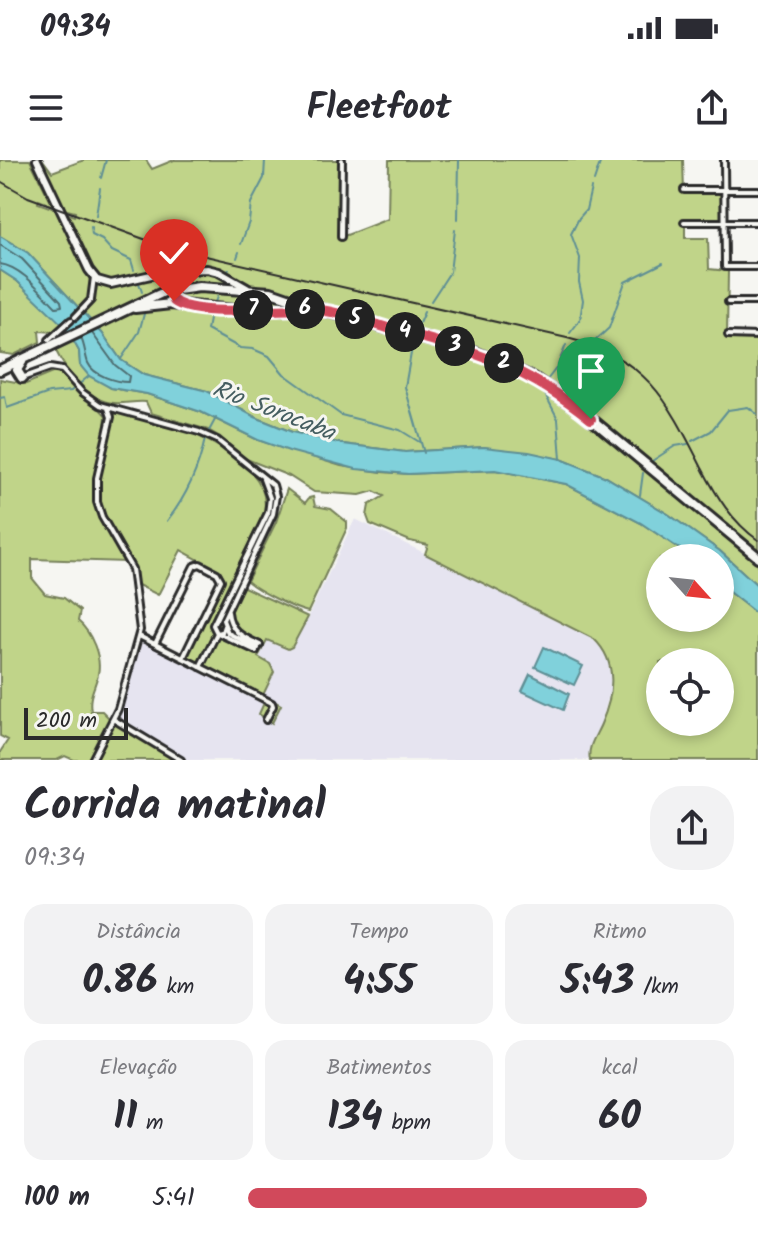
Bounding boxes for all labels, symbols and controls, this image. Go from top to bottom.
text: 09:34 [40,4,111,52]
text: Fleetfoot [306,80,452,137]
icon: menu [24,86,68,130]
icon: share [690,86,734,130]
pin [140,219,208,301]
icon: check [152,231,196,275]
pin: 6 [285,289,325,329]
pin: 7 [233,290,273,330]
text: 6 [299,291,311,326]
text: 7 [248,292,258,327]
pin: 5 [335,299,375,339]
text: 5 [349,301,361,336]
pin: 4 [385,312,425,352]
text: 4 [399,314,411,349]
pin: 3 [435,326,475,366]
text: 3 [449,328,461,363]
pin [557,337,625,419]
pin: 2 [484,343,524,383]
text: 2 [498,345,510,380]
icon: arrive [569,349,613,393]
water label: Rio Sorocaba [207,370,342,453]
north arrow [646,544,734,632]
map controls [646,544,734,736]
button: locate [646,648,734,736]
scale bar [24,704,128,740]
text: 200 m [36,704,97,739]
text: Corrida matinal [24,772,326,842]
button: share [650,786,734,870]
text: 09:34 [24,837,85,879]
text: Distância [96,915,181,950]
text: Tempo [349,915,409,950]
text: Ritmo [593,915,647,950]
text: 0.86 [82,950,158,1014]
text: 4:55 [343,950,415,1014]
text: 5:43 [561,950,634,1014]
text: km [158,970,194,1005]
text: /km [634,970,679,1005]
text: Elevação [99,1051,177,1086]
text: Batimentos [326,1051,432,1086]
text: kcal [602,1051,638,1086]
text: 11 [113,1086,137,1150]
text: 134 [327,1086,383,1150]
text: 60 [599,1086,641,1150]
text: m [137,1106,164,1141]
text: bpm [383,1106,431,1141]
text: 100 m [24,1177,90,1219]
text: 5:41 [152,1177,195,1219]

